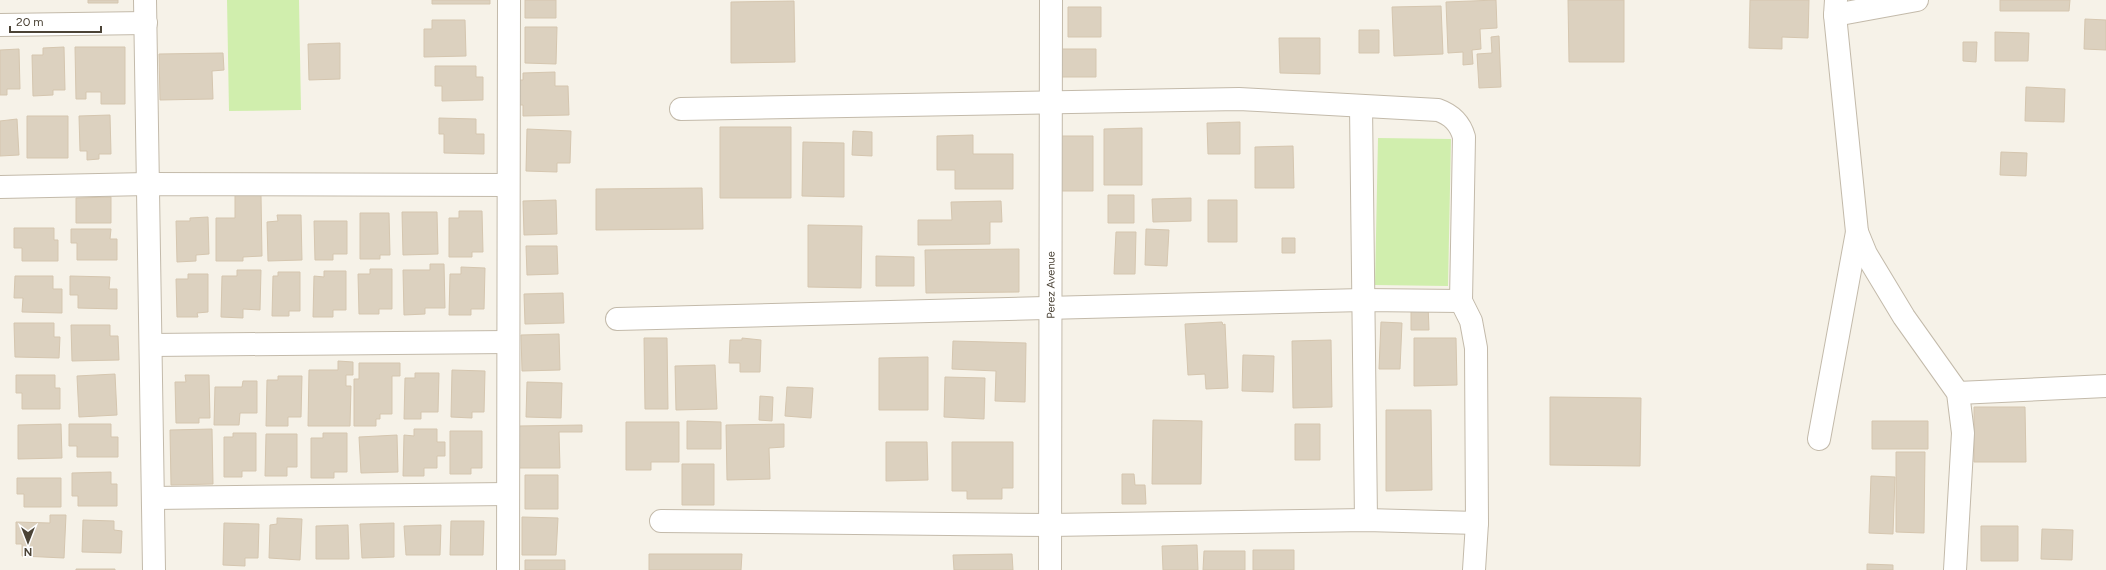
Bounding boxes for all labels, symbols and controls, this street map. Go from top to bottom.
scale bar [10,8,101,34]
text: 20 m [16,15,44,29]
street label: Perez Avenue [1044,251,1058,319]
north arrow [8,522,48,562]
text: N [24,545,32,558]

